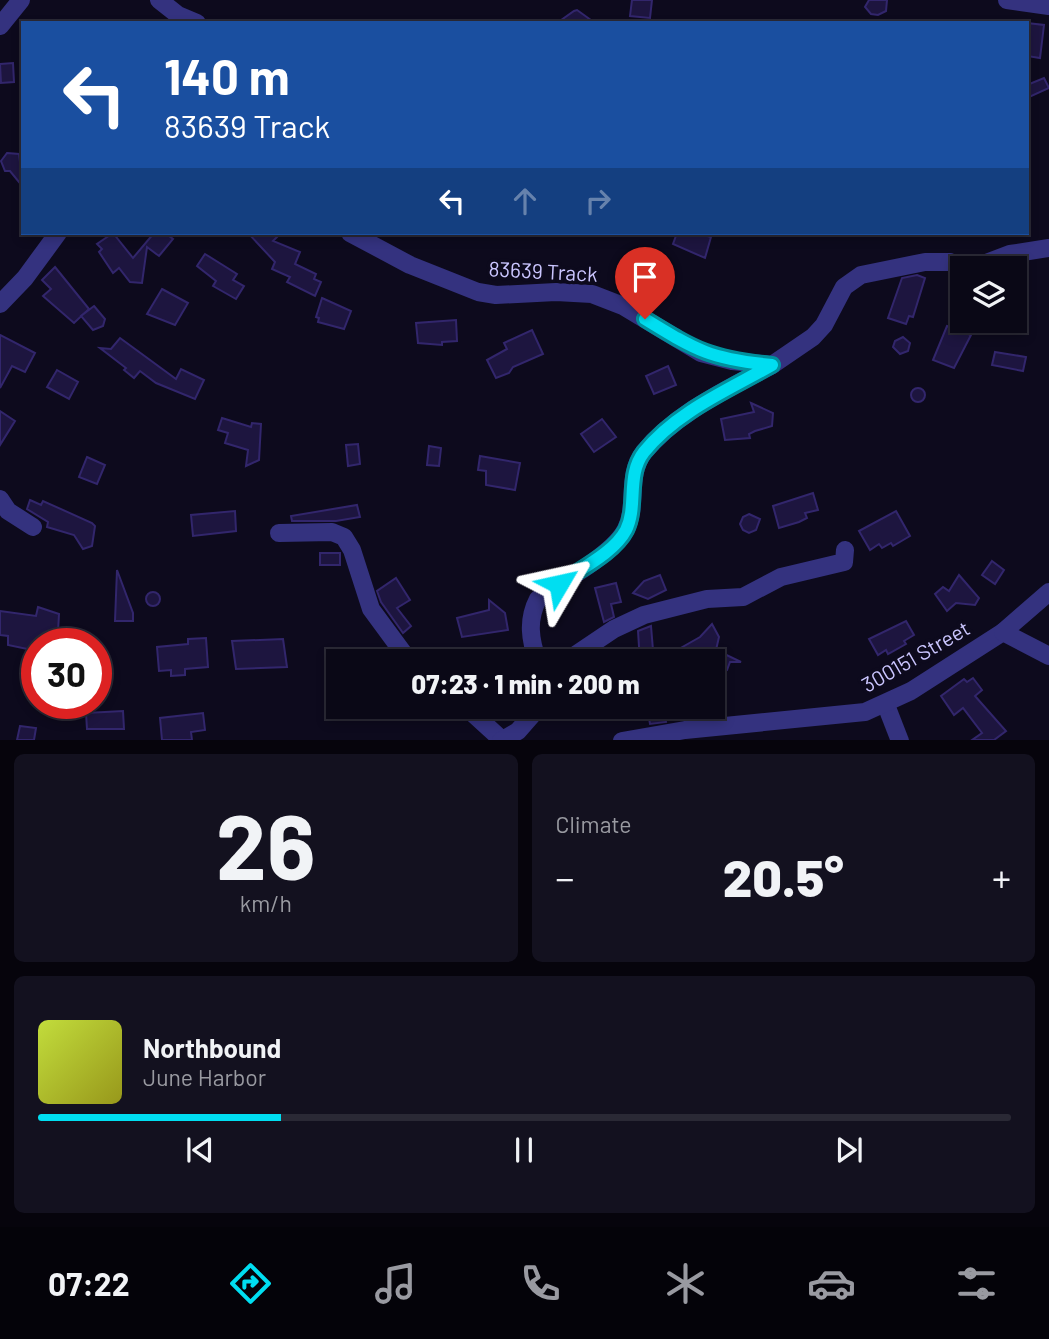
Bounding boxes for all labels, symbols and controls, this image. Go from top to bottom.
text: 140 m [164,46,290,105]
icon: left [49,49,140,140]
text: 83639 Track [164,106,330,144]
icon: left [433,182,471,220]
icon: ahead [506,182,544,220]
icon: right [579,182,617,220]
pin [615,247,675,319]
street label: 83639 Track [488,255,598,286]
map controls [950,256,1027,333]
button: layers [950,256,1027,333]
icon: arrive [626,258,664,296]
position arrow [522,547,596,621]
street label: 300151 Street [857,615,974,697]
speed limit sign: 30 [21,628,112,719]
text: 07:23 · 1 min · 200 m [411,668,640,699]
text: 26 [216,789,316,898]
text: Climate [556,810,632,838]
text: 20.5° [723,845,844,907]
text: − [556,854,575,900]
text: + [992,854,1011,900]
text: km/h [240,889,292,917]
text: Northbound [143,1032,281,1063]
text: June Harbor [143,1063,266,1091]
icon: previous [181,1131,219,1169]
icon: pause [505,1131,543,1169]
icon: next [830,1131,868,1169]
icon: directions [226,1259,275,1308]
icon: music [371,1259,420,1308]
icon: phone [516,1259,565,1308]
icon: climate [661,1259,710,1308]
icon: car [807,1259,856,1308]
icon: filters [952,1259,1001,1308]
text: 07:22 [48,1264,130,1302]

